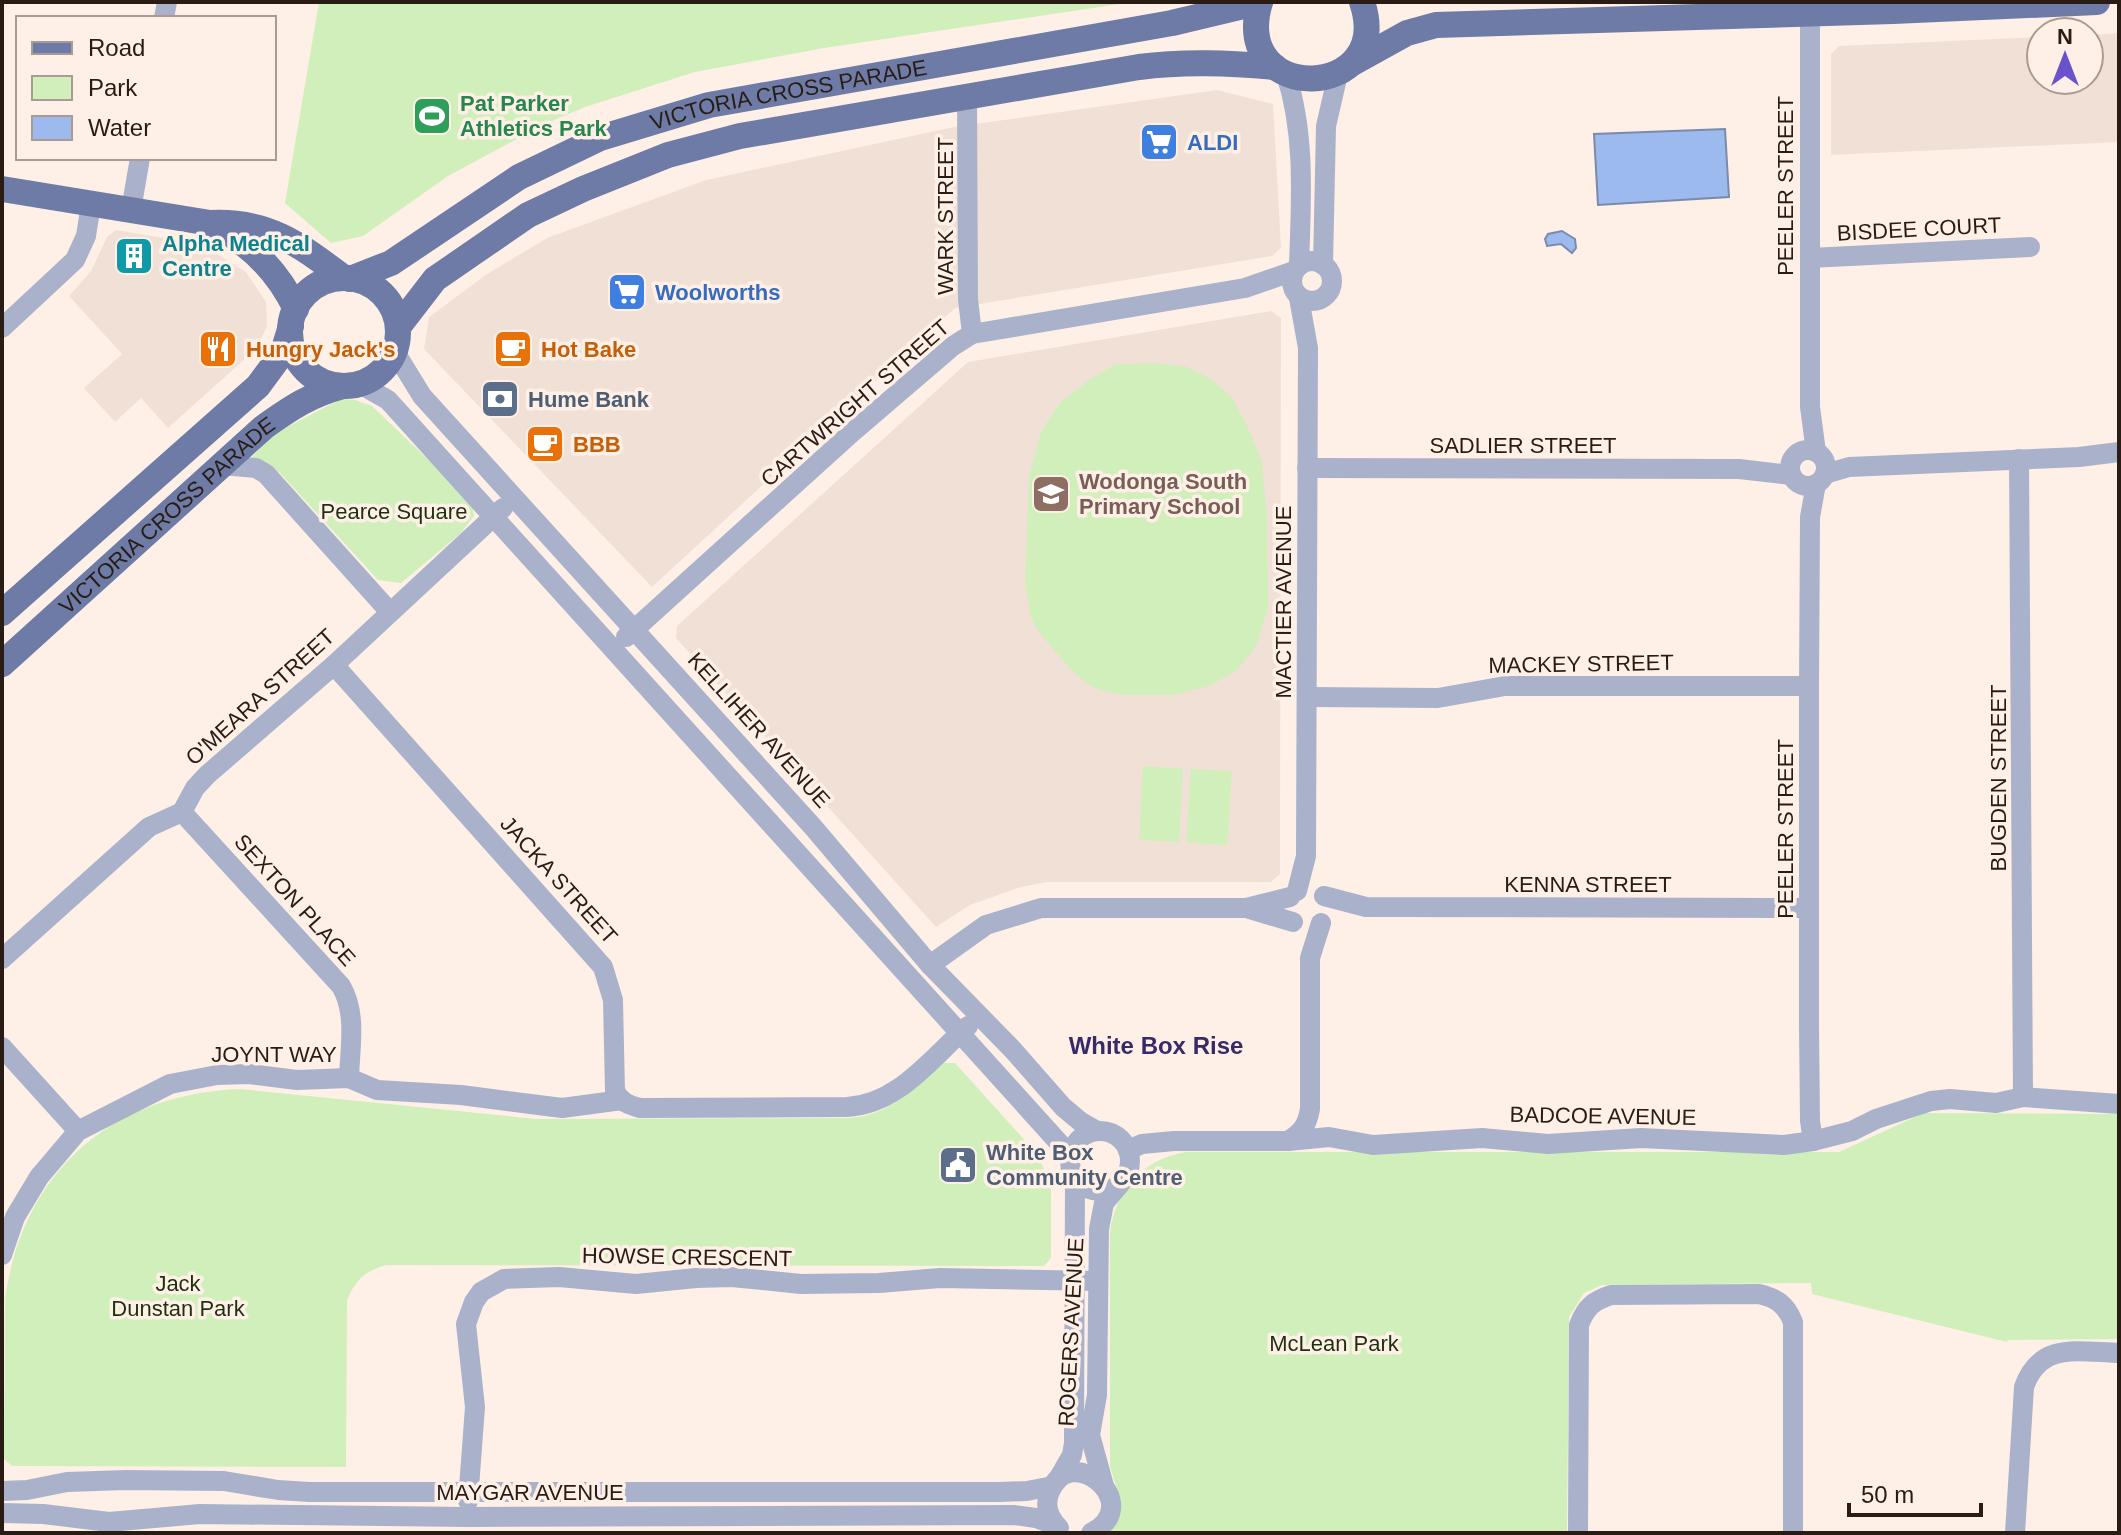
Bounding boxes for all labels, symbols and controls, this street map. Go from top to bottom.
legend [16,16,276,160]
north arrow [2025,16,2105,96]
text: N [2057,24,2073,49]
text: Road [88,34,145,61]
street label: VICTORIA CROSS PARADE [647,54,929,135]
text: Park [88,74,138,101]
place label: Pat Parker Athletics Park [460,91,607,141]
sports icon: Pat Parker Athletics Park [411,95,453,137]
street label: PEELER STREET [1773,96,1798,276]
text: Water [88,114,151,141]
supermarket icon: ALDI [1138,121,1180,163]
place label: ALDI [1187,130,1238,155]
street label: WARK STREET [933,137,958,295]
street label: BISDEE COURT [1836,212,2002,246]
place label: Alpha Medical Centre [162,231,310,281]
building icon: Alpha Medical Centre [113,235,155,277]
supermarket icon: Woolworths [606,271,648,313]
place label: Woolworths [655,280,780,305]
street label: CARTWRIGHT STREET [756,314,954,492]
restaurant icon: Hungry Jack's [197,328,239,370]
cafe icon: Hot Bake [492,328,534,370]
place label: Hungry Jack's [246,337,396,362]
place label: Hot Bake [541,337,636,362]
bank icon: Hume Bank [479,378,521,420]
place label: Hume Bank [528,387,650,412]
street label: VICTORIA CROSS PARADE [54,411,279,619]
cafe icon: BBB [524,423,566,465]
place label: BBB [573,432,621,457]
street label: SADLIER STREET [1429,433,1617,458]
place label: Wodonga South Primary School [1079,469,1247,519]
school or university icon: Wodonga South Primary School [1030,473,1072,515]
park label: Pearce Square [321,499,467,524]
street label: MACTIER AVENUE [1271,506,1296,698]
street label: O'MEARA STREET [181,624,339,770]
street label: KELLIHER AVENUE [683,647,835,813]
street label: MACKEY STREET [1488,650,1674,678]
street label: BUGDEN STREET [1986,684,2011,872]
street label: PEELER STREET [1773,739,1798,919]
street label: JACKA STREET [495,811,623,949]
street label: SEXTON PLACE [229,829,361,971]
street label: KENNA STREET [1504,872,1672,897]
district label: White Box Rise [1069,1032,1243,1059]
street label: JOYNT WAY [211,1042,337,1067]
street label: BADCOE AVENUE [1509,1102,1697,1130]
place label: White Box Community Centre [986,1140,1183,1190]
public building icon: White Box Community Centre [937,1144,979,1186]
street label: ROGERS AVENUE [1054,1237,1088,1427]
street label: HOWSE CRESCENT [582,1243,792,1271]
park label: Jack Dunstan Park [111,1271,246,1321]
park label: McLean Park [1269,1331,1400,1356]
scale bar [1849,1467,1981,1517]
street label: MAYGAR AVENUE [436,1480,624,1505]
text: 50 m [1861,1481,1914,1508]

